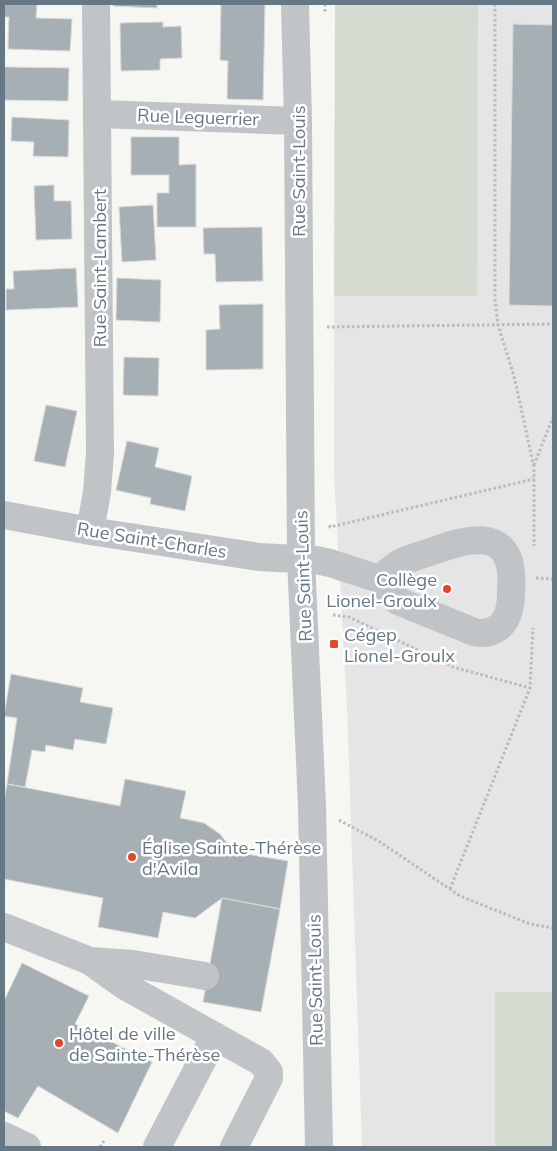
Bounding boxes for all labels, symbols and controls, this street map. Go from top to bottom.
street label: Rue Leguerrier [137,103,260,131]
street label: Rue Saint-Louis [287,105,310,237]
street label: Rue Saint-Lambert [88,189,111,347]
street label: Rue Saint-Louis [289,510,317,642]
street label: Rue Saint-Charles [76,517,229,563]
place label: Collège Lionel-Groulx [326,568,437,612]
marker: Collège Lionel-Groulx [441,583,453,595]
place label: Cégep Lionel-Groulx [344,623,455,667]
marker: Cégep Lionel-Groulx [328,638,340,650]
place label: Église Sainte-Thérèse d'Avila [142,836,321,880]
marker: Église Sainte-Thérèse d'Avila [126,851,138,863]
street label: Rue Saint-Louis [302,914,328,1046]
place label: Hôtel de ville de Sainte-Thérèse [69,1022,220,1066]
marker: Hôtel de ville de Sainte-Thérèse [53,1037,65,1049]

